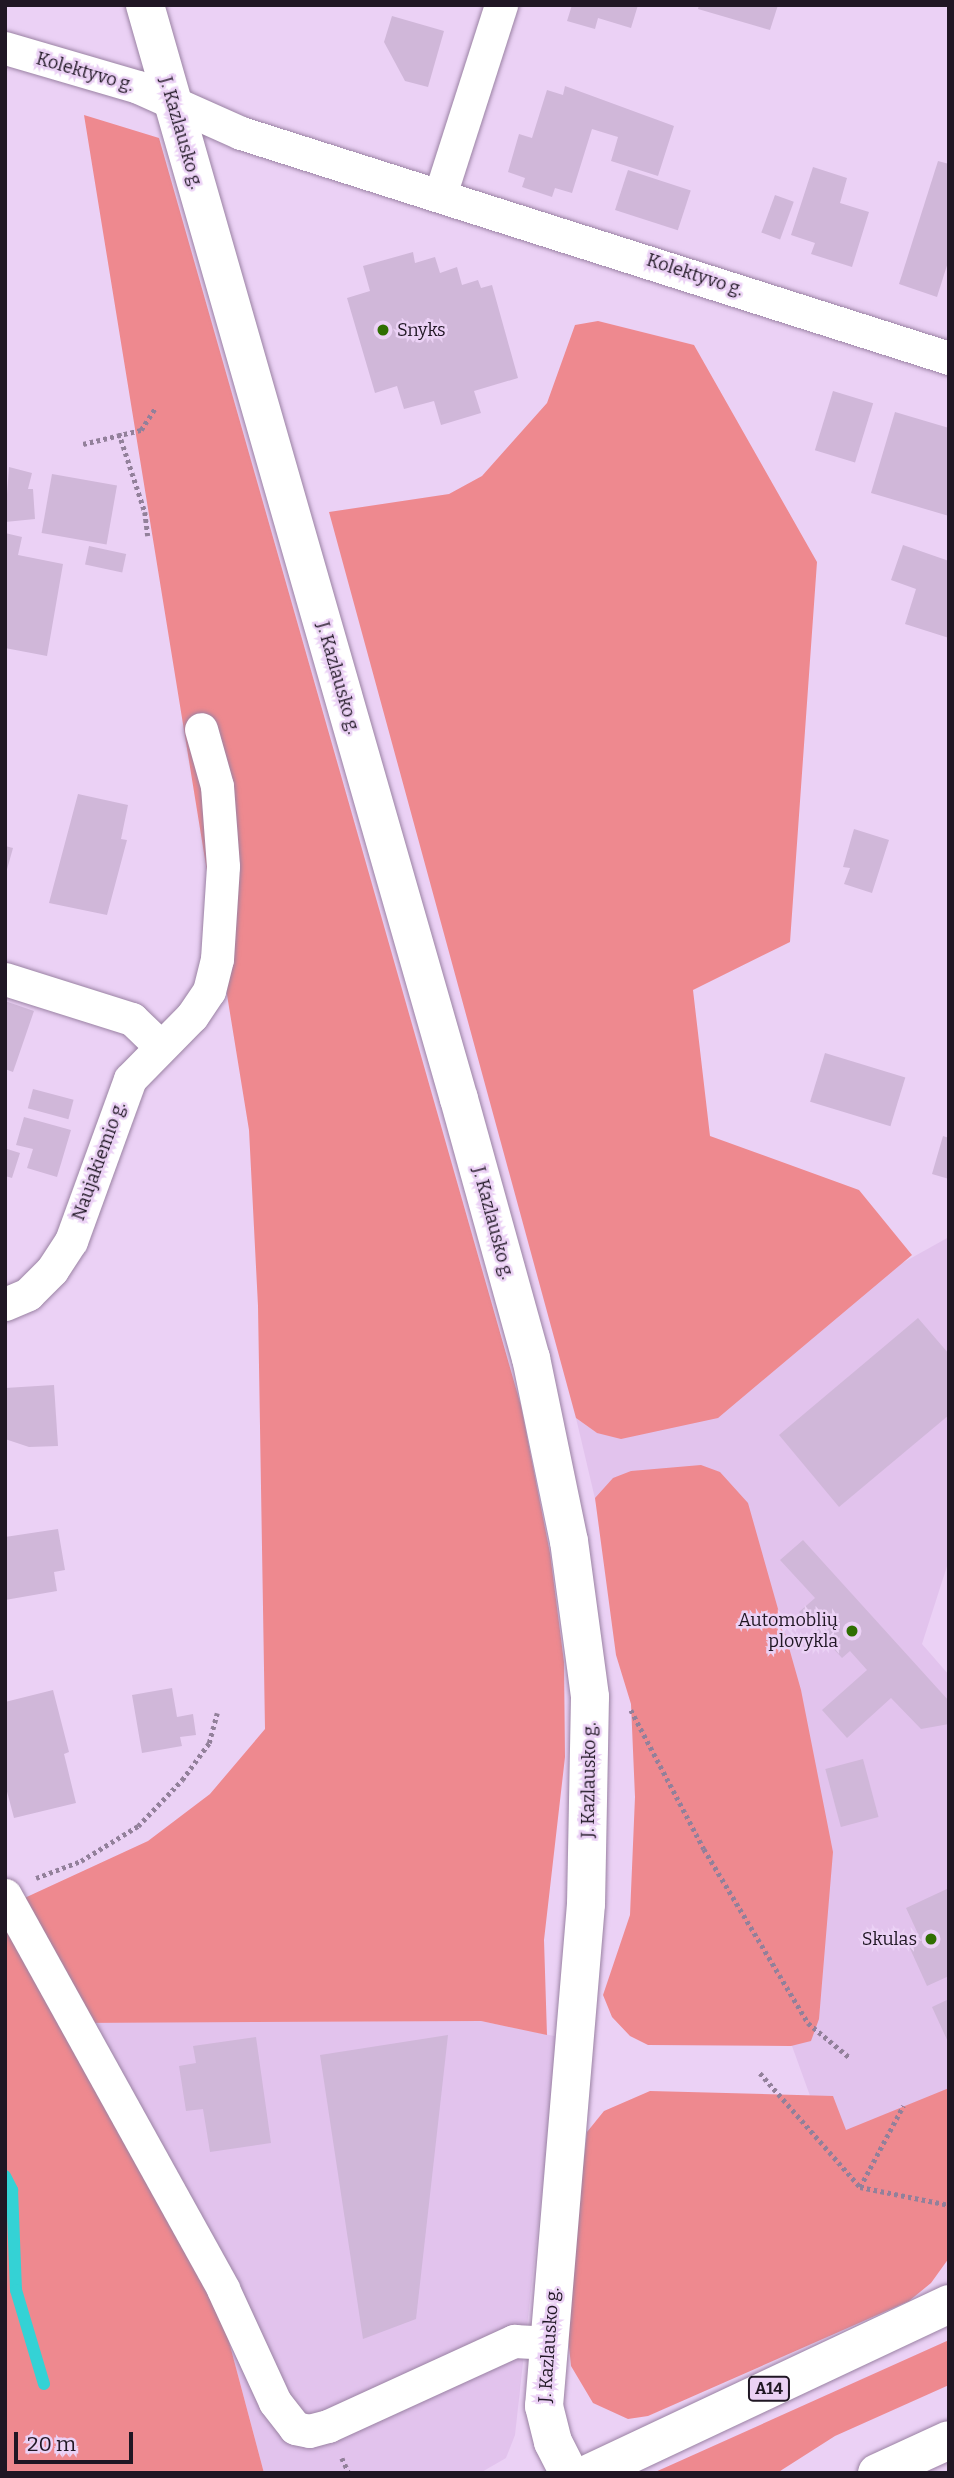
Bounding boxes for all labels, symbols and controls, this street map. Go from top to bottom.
street label: Kolektyvo g. [34,48,136,96]
street label: J. Kazlausko g. [155,74,207,192]
street label: Kolektyvo g. [644,249,746,301]
place label: Snyks [397,319,446,341]
marker: Snyks [375,322,391,338]
street label: J. Kazlausko g. [312,619,364,737]
street label: Naujakiemio g. [67,1099,131,1223]
street label: J. Kazlausko g. [468,1164,518,1282]
place label: Automoblių plovykla [738,1610,838,1652]
marker: Automoblių plovykla [844,1623,860,1639]
street label: J. Kazlausko g. [577,1722,601,1838]
place label: Skulas [862,1928,917,1950]
marker: Skulas [923,1931,939,1947]
street label: J. Kazlausko g. [534,2287,564,2403]
road number: A14 [746,2376,792,2402]
scale bar [18,2418,136,2462]
text: 20 m [27,2431,76,2457]

